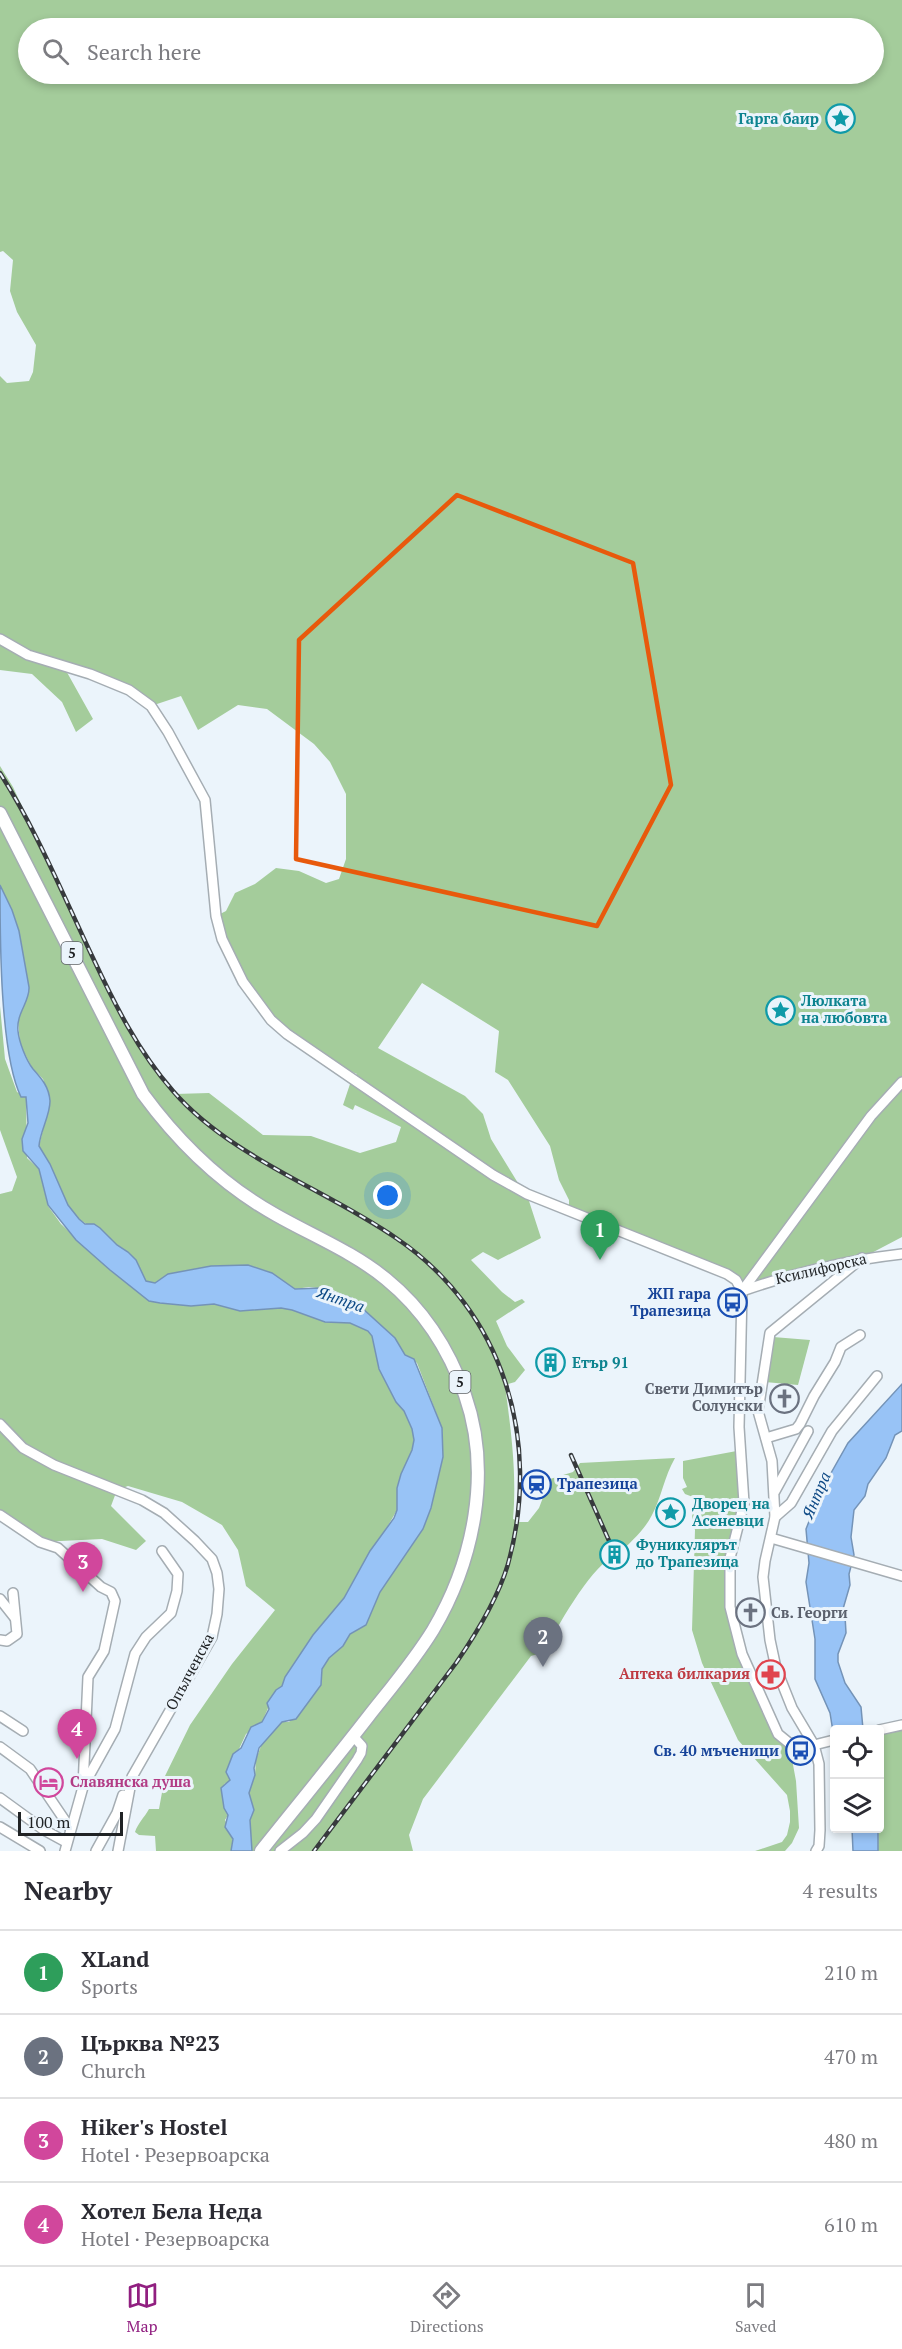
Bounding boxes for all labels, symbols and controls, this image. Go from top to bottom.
search box [18,18,884,84]
icon: search [39,35,72,68]
text: Search here [87,37,201,66]
place icon: Гарга баир [824,103,856,135]
place label: Гарга баир [738,108,819,128]
road number: 5 [62,942,82,964]
place label: Люлката на любовта [800,990,888,1027]
place icon: Люлката на любовта [764,994,796,1026]
your location [373,1181,402,1210]
pin: 1 [580,1210,620,1260]
street label: Ксилифорска [773,1248,869,1288]
water label: Янтра [313,1280,368,1317]
place label: ЖП гара Трапезица [630,1283,712,1320]
bus stop icon: ЖП гара Трапезица [716,1287,748,1319]
building icon: Етър 91 [535,1347,567,1379]
place label: Етър 91 [572,1352,629,1372]
road number: 5 [450,1371,470,1393]
place label: Свети Димитър Солунски [645,1378,763,1415]
church icon: Свети Димитър Солунски [768,1382,800,1414]
station icon: Трапезица [520,1468,552,1500]
water label: Янтра [796,1468,836,1523]
place label: Трапезица [557,1473,638,1493]
place label: Дворец на Асеневци [692,1493,771,1530]
place icon: Дворец на Асеневци [655,1497,687,1529]
place label: Фуникулярът до Трапезица [636,1534,740,1571]
building icon: Фуникулярът до Трапезица [599,1538,631,1570]
pin: 3 [64,1542,103,1592]
church icon: Св. Георги [734,1597,766,1629]
place label: Св. Георги [771,1602,848,1622]
pin: 2 [524,1618,562,1667]
street label: Опълченска [160,1629,218,1713]
pharmacy icon: Аптека билкария [755,1658,787,1690]
place label: Аптека билкария [619,1663,750,1683]
pin: 4 [58,1710,97,1759]
map controls [830,1725,884,1833]
button: locate [830,1725,884,1779]
bus stop icon: Св. 40 мъченици [784,1735,816,1767]
place label: Св. 40 мъченици [654,1740,779,1760]
hotel icon: Славянска душа [33,1766,65,1798]
place label: Славянска душа [70,1771,192,1791]
button: layers [830,1779,884,1833]
scale bar [18,1809,123,1836]
text: 100 m [27,1811,70,1833]
text: Nearby [24,1873,112,1907]
text: 4 results [803,1877,878,1904]
text: XLand [81,1944,149,1973]
text: 1 [38,1959,49,1986]
text: 210 m [824,1959,878,1986]
text: Sports [81,1973,138,2000]
text: Църква №23 [81,2028,220,2057]
text: 2 [38,2043,49,2070]
text: 470 m [824,2043,878,2070]
text: Church [81,2057,146,2084]
text: Hiker's Hostel [81,2112,228,2141]
text: 3 [38,2127,49,2154]
text: 480 m [824,2127,878,2154]
text: Hotel · Резервоарска [81,2141,270,2168]
text: Xотел Бела Неда [81,2196,262,2225]
text: 4 [38,2211,49,2238]
text: 610 m [824,2211,878,2238]
text: Hotel · Резервоарска [81,2225,270,2252]
tab: Map [126,2279,159,2337]
tab: Directions [410,2279,484,2337]
tab: Saved [735,2279,776,2337]

